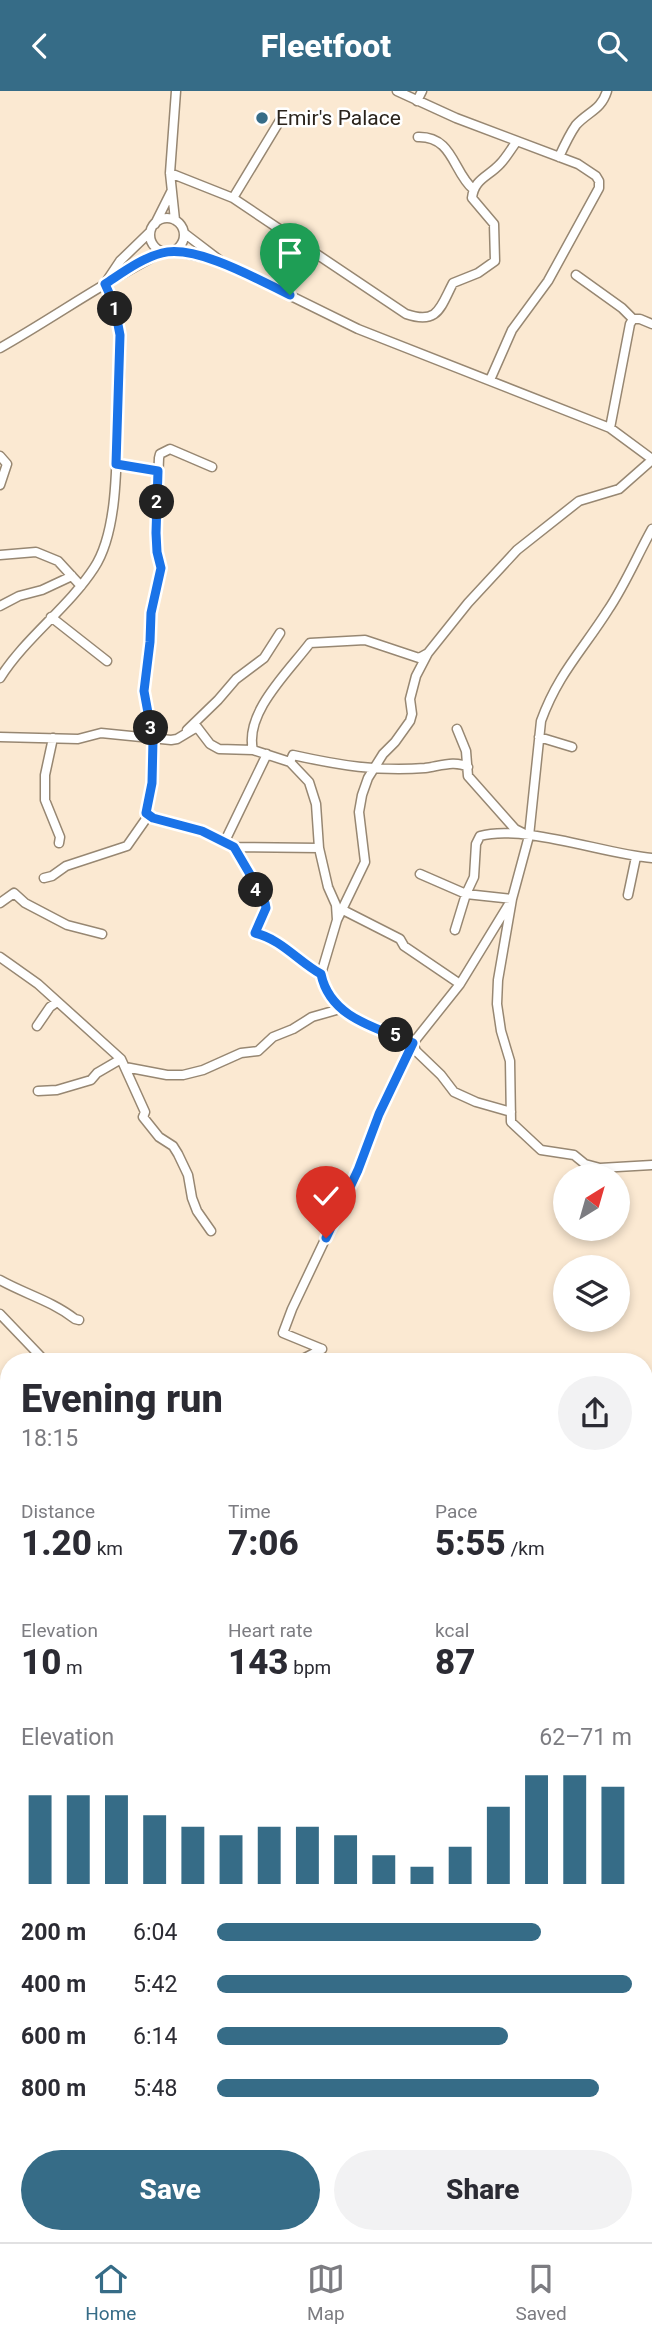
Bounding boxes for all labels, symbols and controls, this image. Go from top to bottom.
icon: back [21,27,59,65]
text: Fleetfoot [261,27,391,65]
icon: search [593,27,631,65]
place label: Emir's Palace [276,106,401,130]
marker: Emir's Palace [254,110,270,126]
pin [260,223,320,295]
icon: arrive [271,234,309,272]
pin: 1 [97,291,132,326]
text: 1 [109,297,120,320]
pin: 2 [140,485,174,519]
text: 2 [151,490,162,513]
pin: 3 [134,711,168,745]
text: 3 [145,716,156,739]
pin: 4 [238,873,274,907]
text: 4 [250,878,261,901]
pin: 5 [378,1017,414,1053]
text: 5 [390,1023,401,1046]
north arrow [553,1164,630,1241]
map controls [553,1164,630,1332]
pin [296,1166,356,1238]
icon: check [307,1177,345,1215]
button: layers [553,1255,630,1332]
button: share [558,1376,632,1450]
text: Evening run [21,1377,223,1421]
text: 18:15 [21,1425,78,1452]
text: Distance [21,1500,95,1523]
text: Time [228,1500,271,1523]
text: Pace [435,1500,477,1523]
text: 1.20 [21,1523,92,1564]
text: 7:06 [228,1523,299,1564]
text: 5:55 [435,1523,506,1564]
text: km [92,1537,123,1560]
text: /km [506,1537,545,1560]
text: Elevation [21,1619,98,1642]
text: Heart rate [228,1619,313,1642]
text: kcal [435,1619,469,1642]
text: 10 [21,1642,61,1683]
text: 143 [228,1642,289,1683]
text: 87 [435,1642,475,1683]
text: m [61,1656,83,1679]
text: bpm [289,1656,331,1679]
text: Elevation [21,1724,114,1751]
text: 62–71 m [539,1724,632,1751]
text: 200 m [21,1919,86,1946]
text: 6:04 [133,1919,177,1946]
text: 400 m [21,1971,86,1998]
text: 5:42 [133,1971,177,1998]
text: 600 m [21,2023,86,2050]
text: 6:14 [133,2023,177,2050]
text: 800 m [21,2075,86,2102]
text: 5:48 [133,2075,177,2102]
button: Save [21,2150,320,2230]
button: Share [334,2150,632,2230]
tab: Home [85,2260,136,2325]
tab: Map [307,2260,345,2325]
tab: Saved [515,2260,567,2325]

